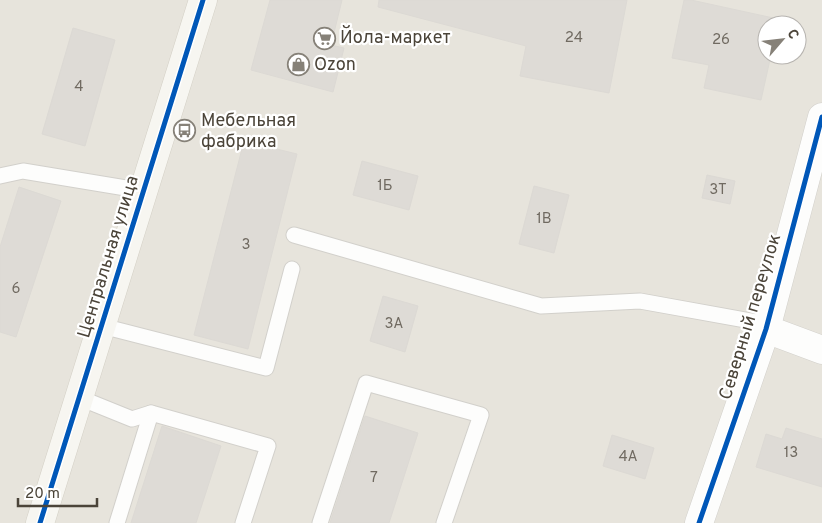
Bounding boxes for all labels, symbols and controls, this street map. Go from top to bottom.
north arrow [757,15,807,65]
place label: Йола-маркет [340,25,451,50]
supermarket icon: Йола-маркет [312,26,336,50]
text: С [783,27,802,43]
house number: 24 [565,29,583,48]
house number: 26 [712,31,730,50]
shop icon: Ozon [286,53,310,77]
place label: Ozon [314,54,356,77]
house number: 4 [74,78,84,97]
place label: Мебельная фабрика [201,110,296,154]
bus stop icon: Мебельная фабрика [173,119,197,143]
street label: Центральная улица [73,173,145,341]
house number: 1Б [377,177,393,196]
house number: 3Т [709,181,727,200]
house number: 1В [536,210,552,229]
street label: Северный переулок [715,231,787,403]
house number: 3 [241,236,251,255]
house number: 6 [12,280,21,299]
house number: 3А [384,315,404,334]
house number: 13 [784,444,798,463]
house number: 4А [618,448,638,467]
house number: 7 [370,469,378,488]
scale bar [18,476,96,508]
text: 20 m [25,485,60,504]

